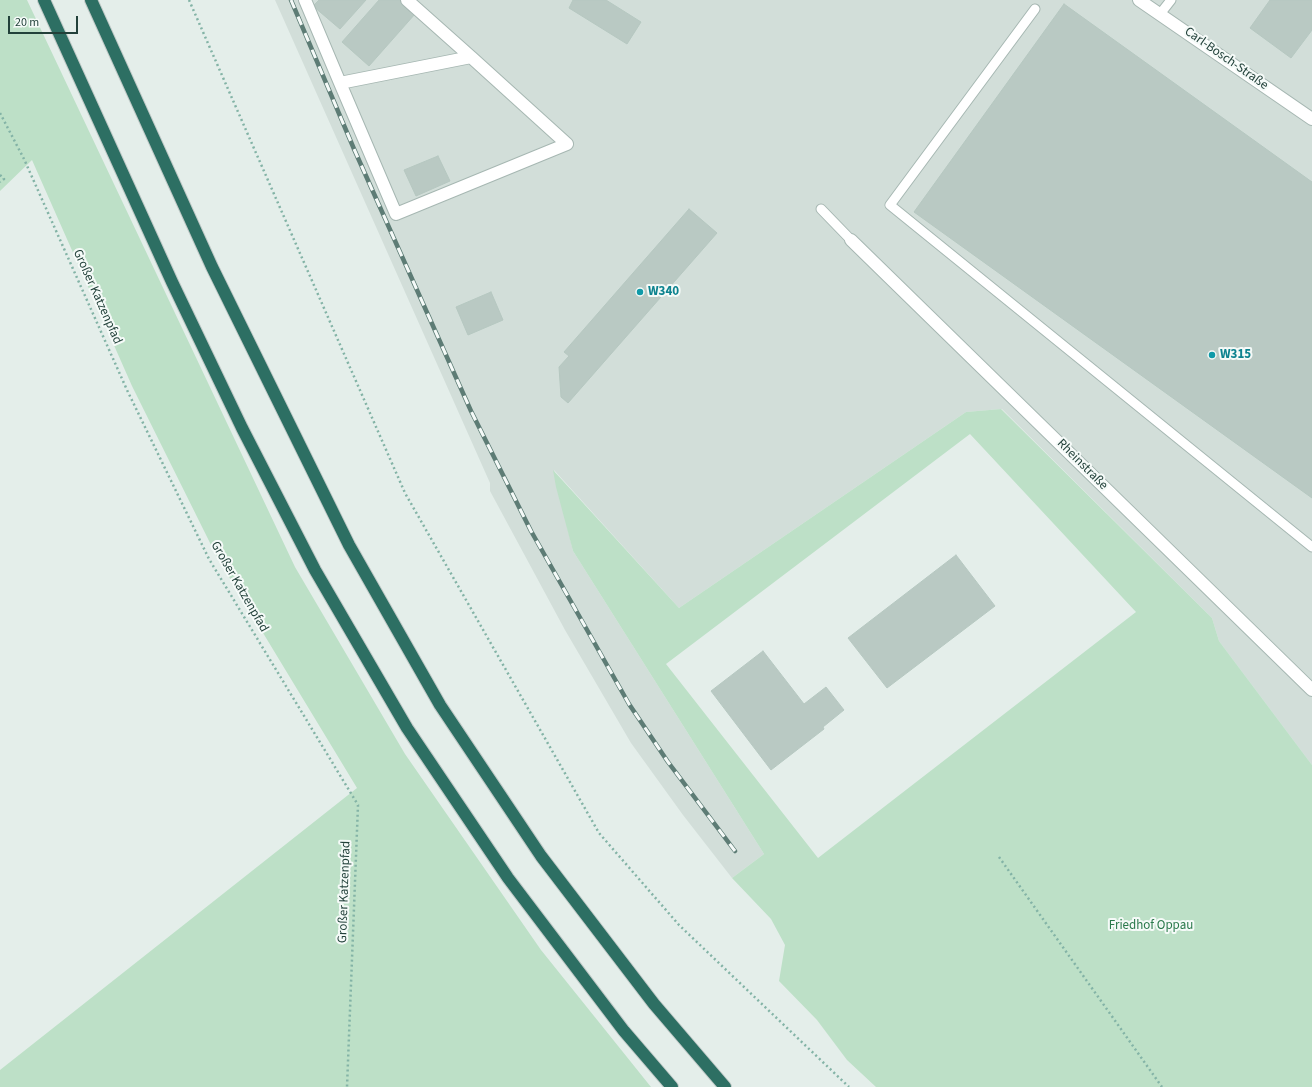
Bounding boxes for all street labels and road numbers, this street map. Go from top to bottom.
street label: Carl-Bosch-Straße [1181,24,1271,94]
street label: Großer Katzenpfad [69,247,125,347]
street label: Rheinstraße [1053,436,1111,494]
street label: Großer Katzenpfad [207,539,271,635]
street label: Großer Katzenpfad [335,841,355,943]

